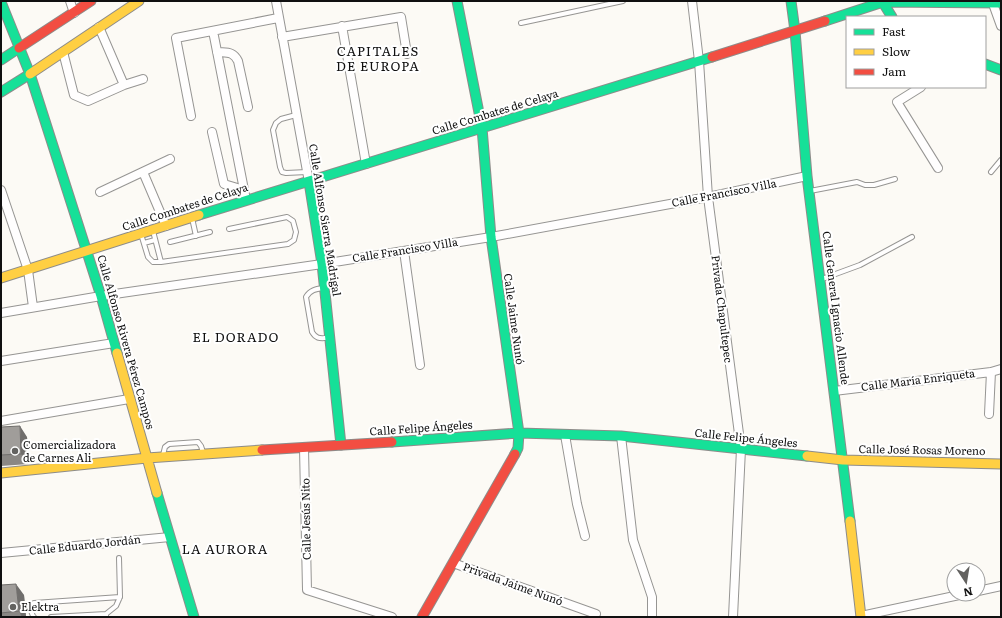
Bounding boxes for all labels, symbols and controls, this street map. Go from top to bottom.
legend [846,16,986,88]
text: Fast [882,22,906,40]
district label: CAPITALES DE EUROPA [336,41,420,75]
text: Slow [882,42,911,60]
text: Jam [882,62,907,80]
street label: Calle Combates de Celaya [430,84,560,138]
street label: Calle Alfonso Sierra Madrigal [306,143,346,297]
street label: Calle Francisco Villa [670,174,778,210]
street label: Calle Combates de Celaya [120,178,250,234]
street label: Calle General Ignacio Allende [820,230,854,386]
street label: Calle Francisco Villa [351,233,459,265]
street label: Calle Alfonso Rivera Pérez Campos [94,253,160,431]
street label: Privada Chapultepec [708,254,738,364]
street label: Calle Jaime Nunó [501,272,529,365]
district label: EL DORADO [193,327,279,346]
street label: Calle María Enriqueta [860,364,976,394]
street label: Calle Felipe Ángeles [369,415,473,439]
street label: Calle Felipe Ángeles [694,424,798,450]
place label: Comercializadora de Carnes Ali [23,436,116,465]
street label: Calle José Rosas Moreno [858,440,986,458]
marker: Comercializadora de Carnes Ali [10,446,20,456]
street label: Calle Jesús Nito [296,478,314,560]
street label: Calle Eduardo Jordán [28,530,142,558]
district label: LA AURORA [182,539,268,558]
street label: Privada Jaime Nunó [461,558,566,609]
north arrow [946,562,986,602]
text: N [962,584,974,602]
place label: Elektra [21,598,59,614]
marker: Elektra [8,602,18,612]

